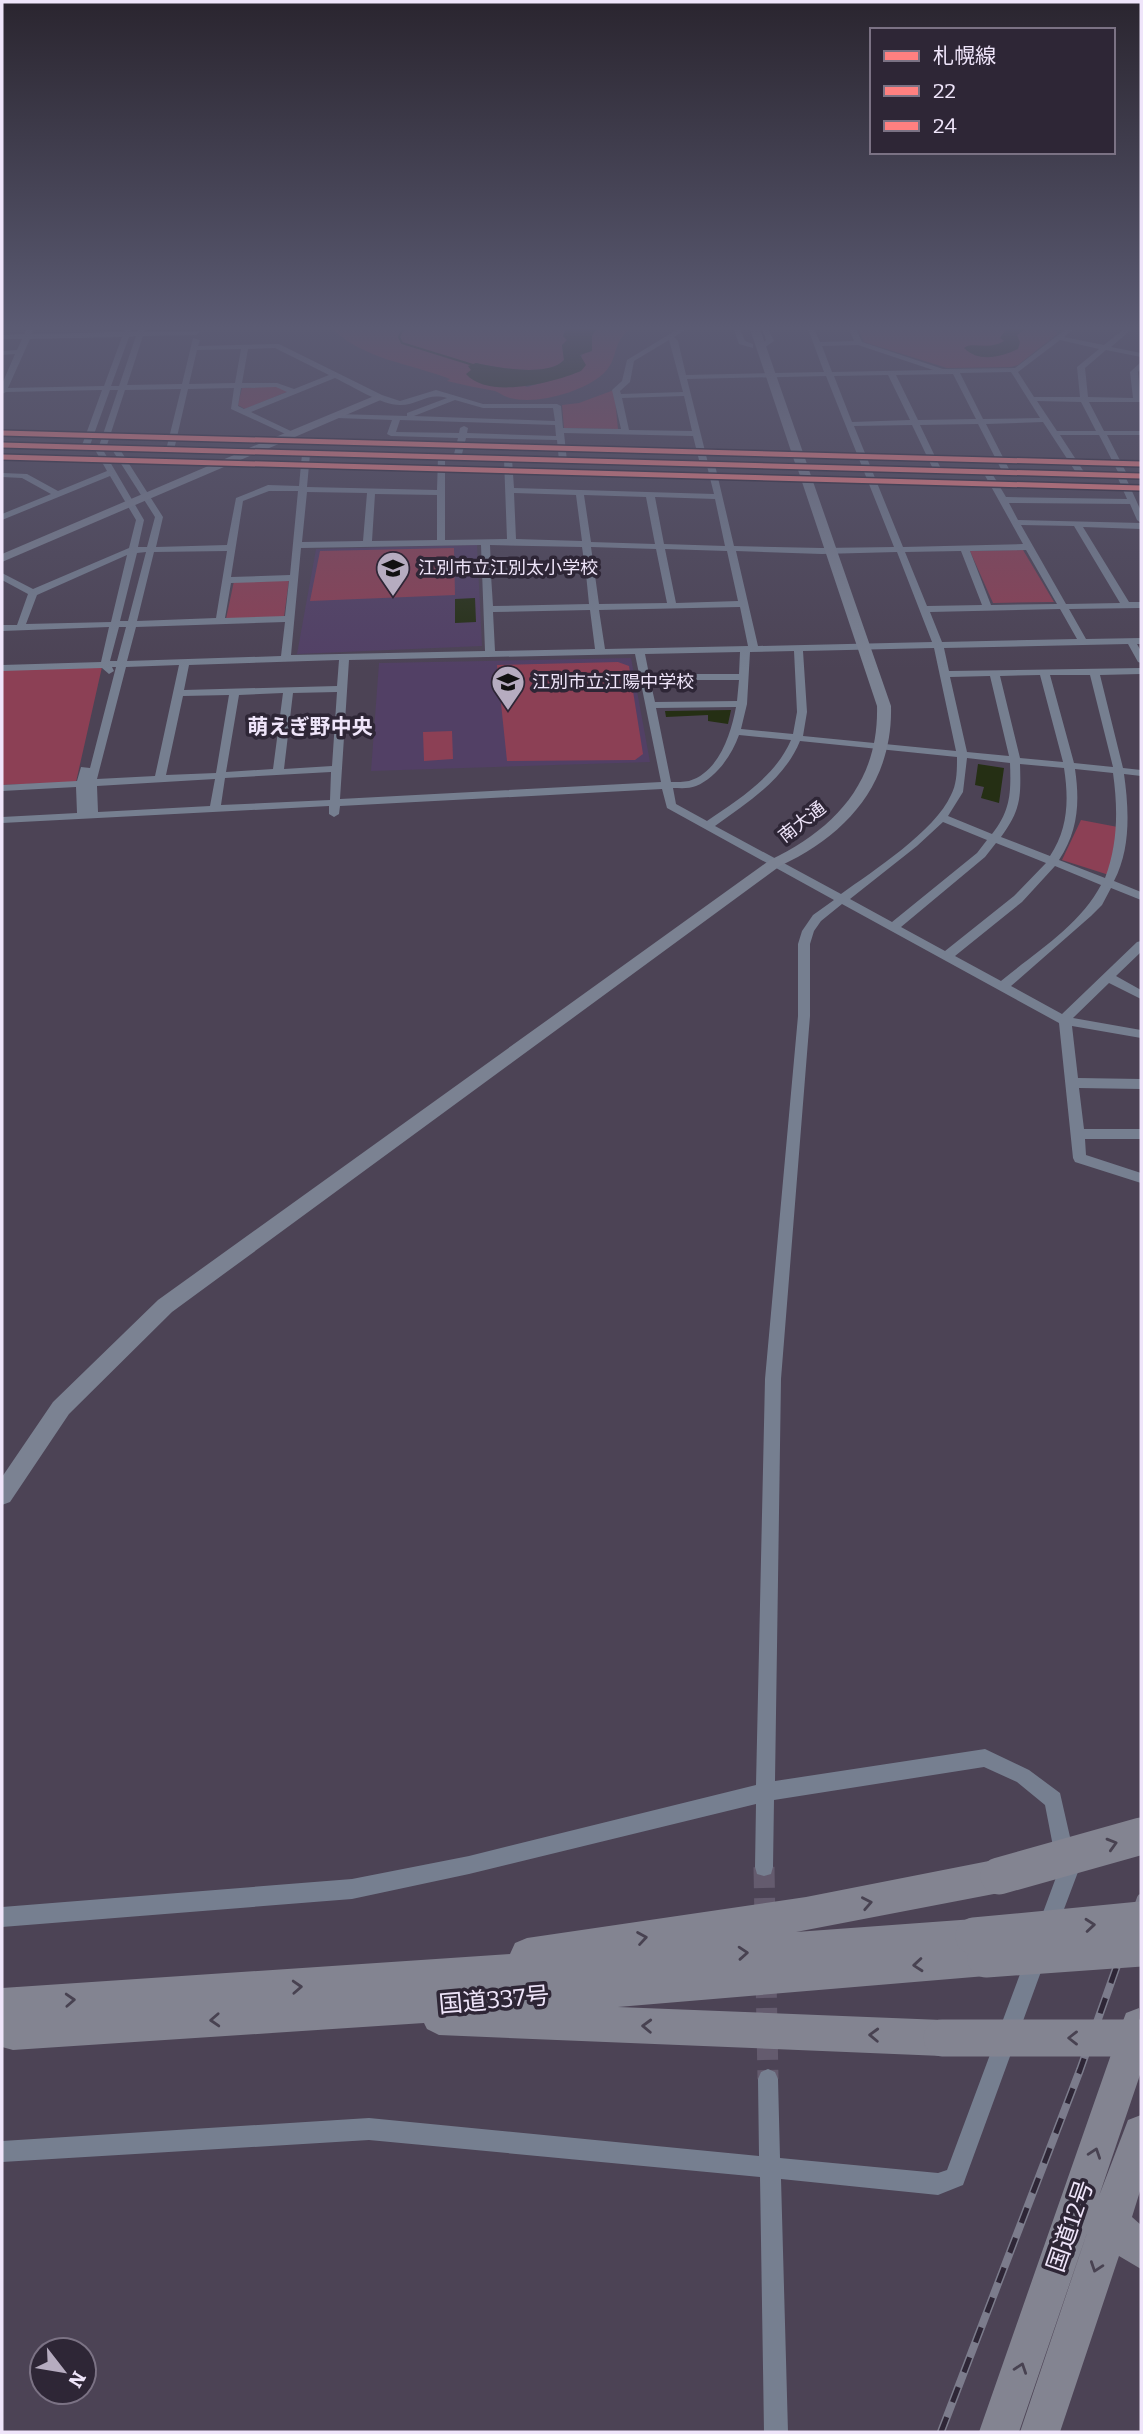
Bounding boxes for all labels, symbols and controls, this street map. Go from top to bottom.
legend [870,28,1115,154]
text: 札幌線 [933,43,996,69]
text: 22 [933,78,956,104]
text: 24 [933,113,957,139]
school or university icon: 江別市立江別太小学校 [374,549,412,598]
place label: 江別市立江別太小学校 [418,557,598,579]
school or university icon: 江別市立江陽中学校 [489,663,527,712]
place label: 江別市立江陽中学校 [532,671,694,693]
district label: 萌えぎ野中央 [247,714,373,740]
street label: 南大通 [774,797,830,847]
one-way arrow [1106,1838,1118,1852]
one-way arrow [861,1896,873,1911]
one-way arrow [1085,1918,1096,1933]
one-way arrow [636,1930,648,1945]
one-way arrow [737,1946,748,1961]
one-way arrow [912,1957,923,1972]
one-way arrow [291,1979,302,1994]
street label: 国道337号 [438,1981,550,2019]
one-way arrow [64,1992,75,2007]
one-way arrow [209,2012,220,2027]
one-way arrow [641,2018,652,2033]
one-way arrow [868,2028,879,2043]
one-way arrow [1067,2030,1078,2046]
one-way arrow [1087,2147,1101,2159]
street label: 国道12号 [1041,2177,1099,2275]
one-way arrow [1090,2261,1104,2273]
north arrow [28,2336,98,2406]
one-way arrow [1013,2362,1027,2374]
text: N [63,2367,91,2392]

